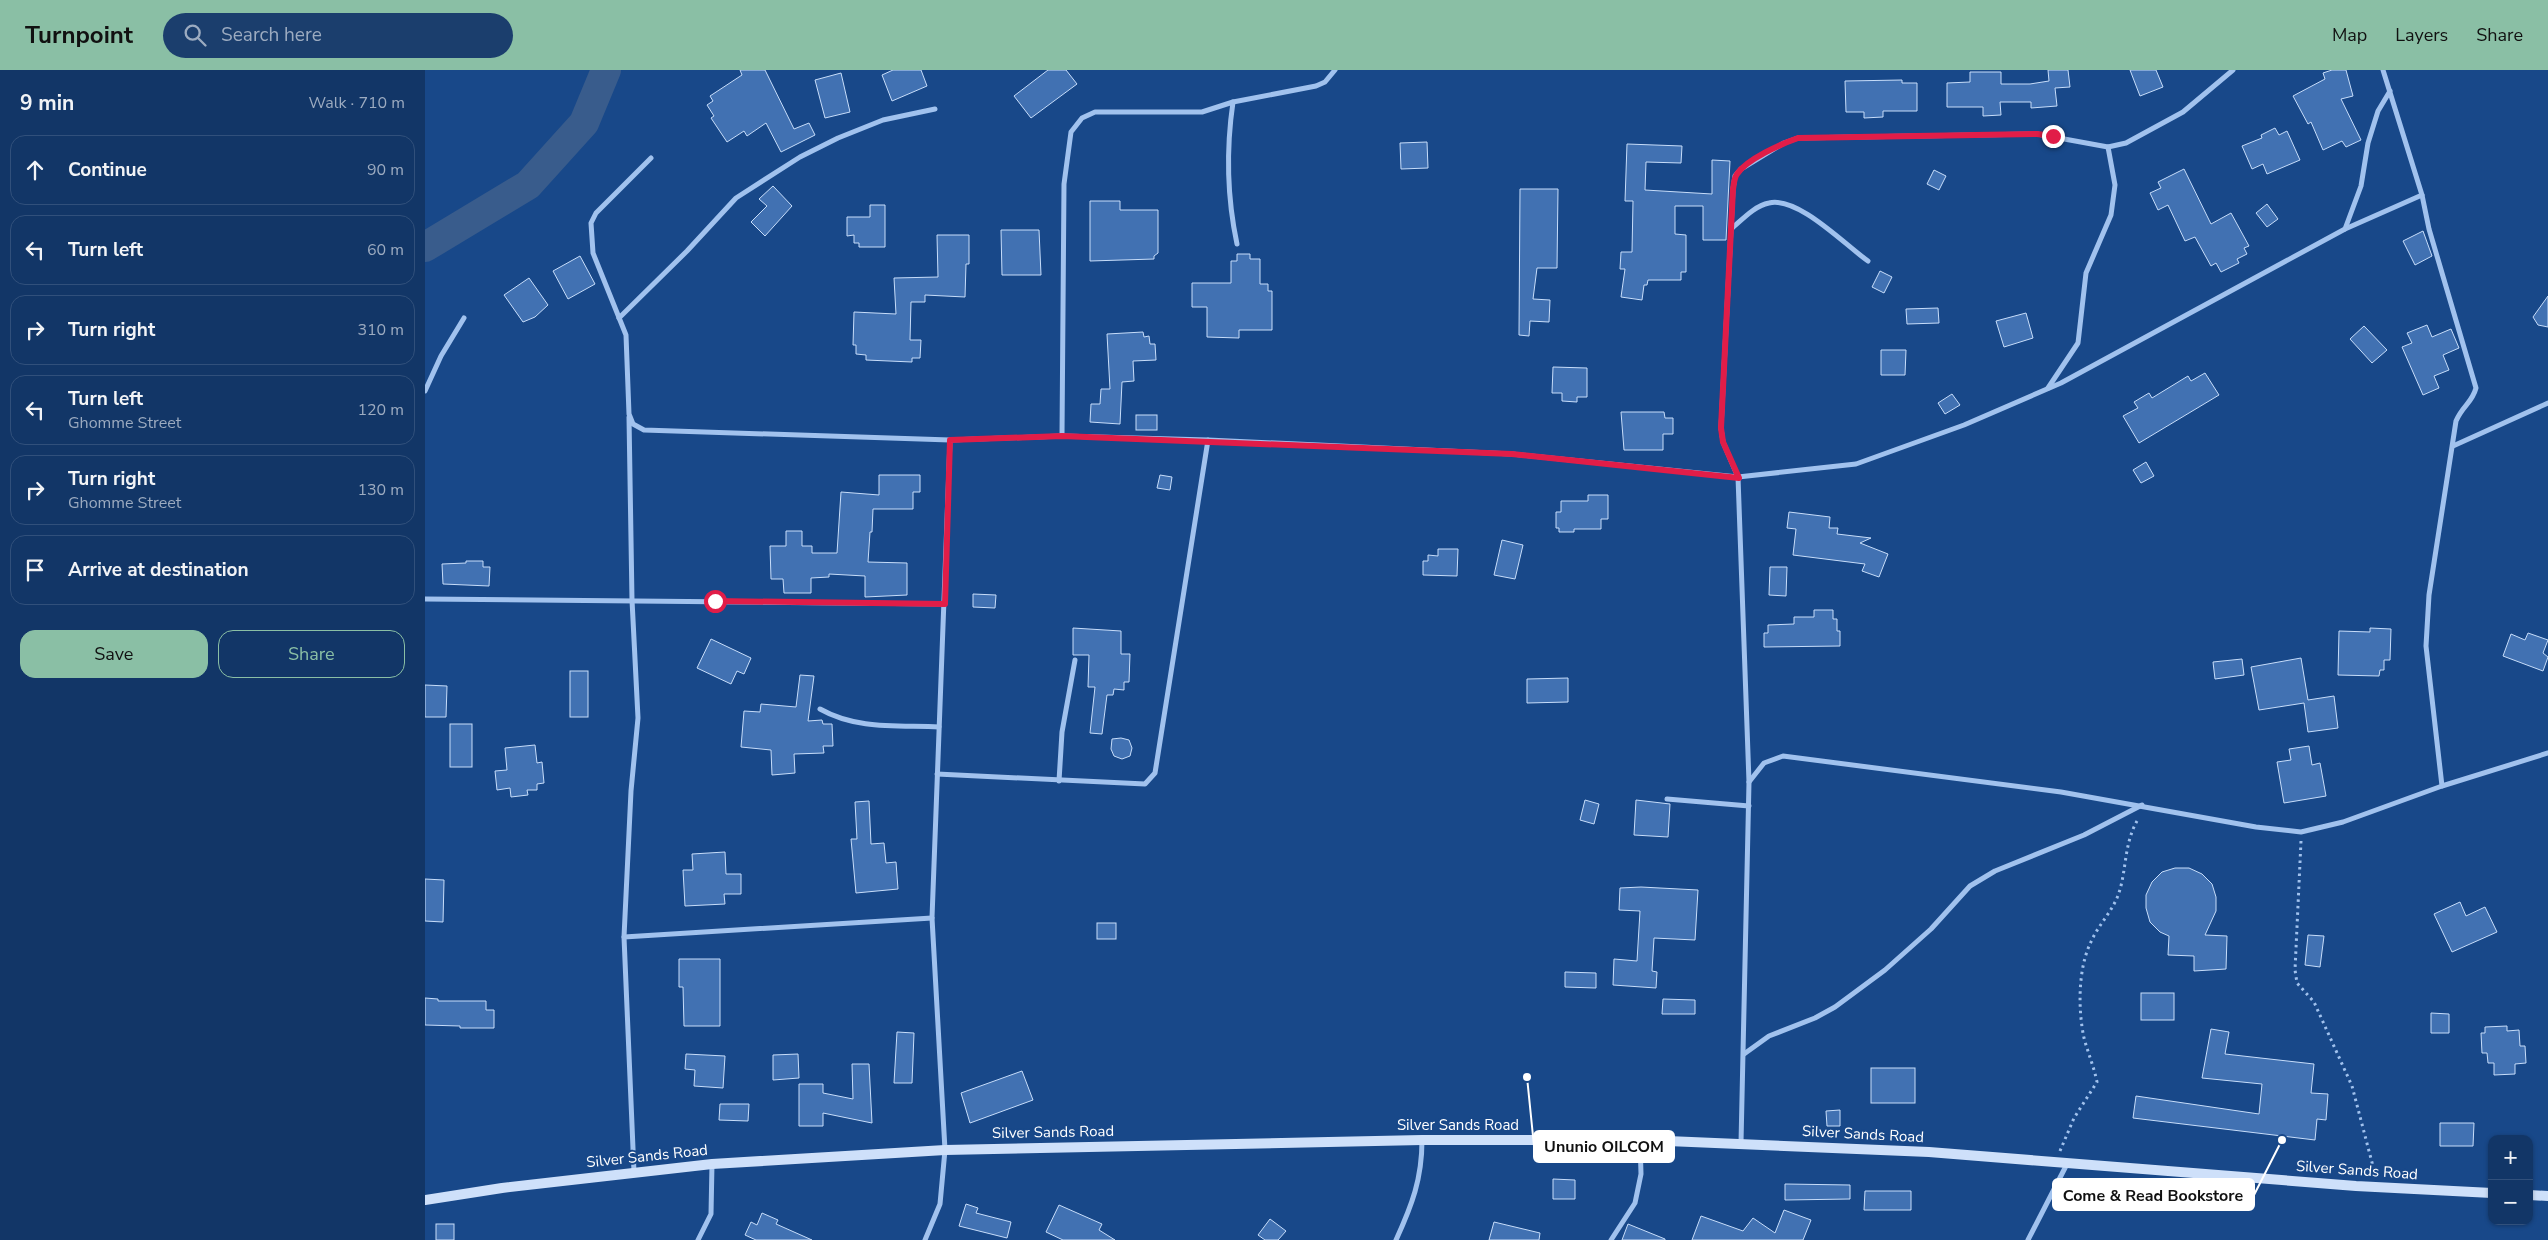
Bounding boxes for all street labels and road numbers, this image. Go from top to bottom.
street label: Silver Sands Road [1397,1115,1519,1135]
street label: Silver Sands Road [992,1121,1114,1143]
street label: Silver Sands Road [1801,1121,1925,1147]
street label: Silver Sands Road [585,1140,709,1172]
street label: Silver Sands Road [2295,1156,2419,1184]

